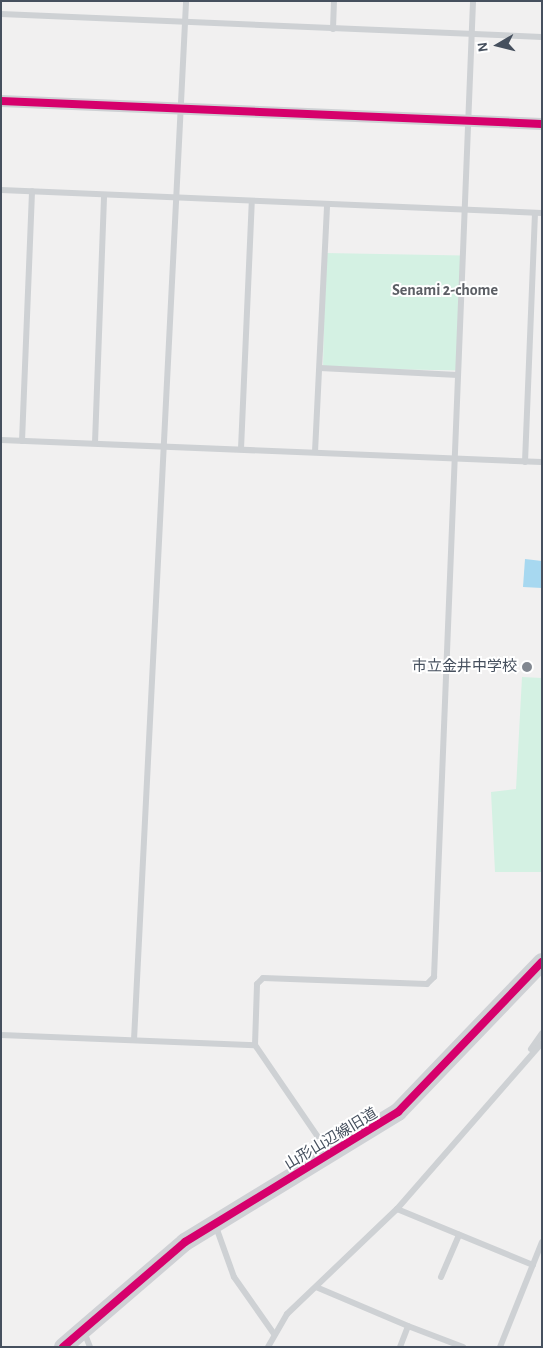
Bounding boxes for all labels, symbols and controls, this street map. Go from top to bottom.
north arrow [473,20,523,70]
text: N [476,41,491,53]
district label: Senami 2-chome [392,280,498,300]
place label: 市立金井中学校 [412,658,517,676]
marker: 市立金井中学校 [521,661,533,673]
street label: 山形山辺線旧道 [281,1104,381,1174]

